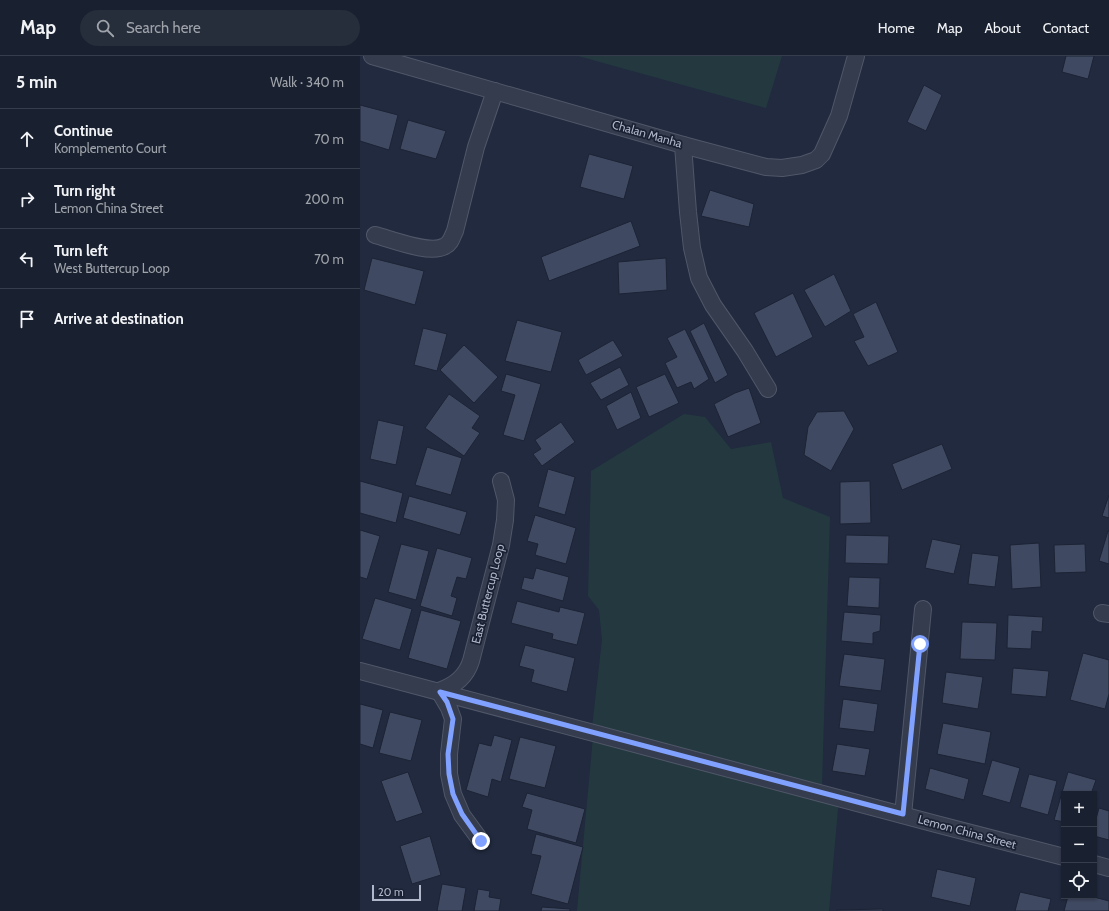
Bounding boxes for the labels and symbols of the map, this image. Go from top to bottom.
street label: Chalan Manha [610,116,684,151]
street label: East Buttercup Loop [468,542,507,645]
route start [911,635,929,653]
street label: Lemon China Street [916,811,1018,852]
route end [472,832,490,850]
scale bar [372,883,421,902]

